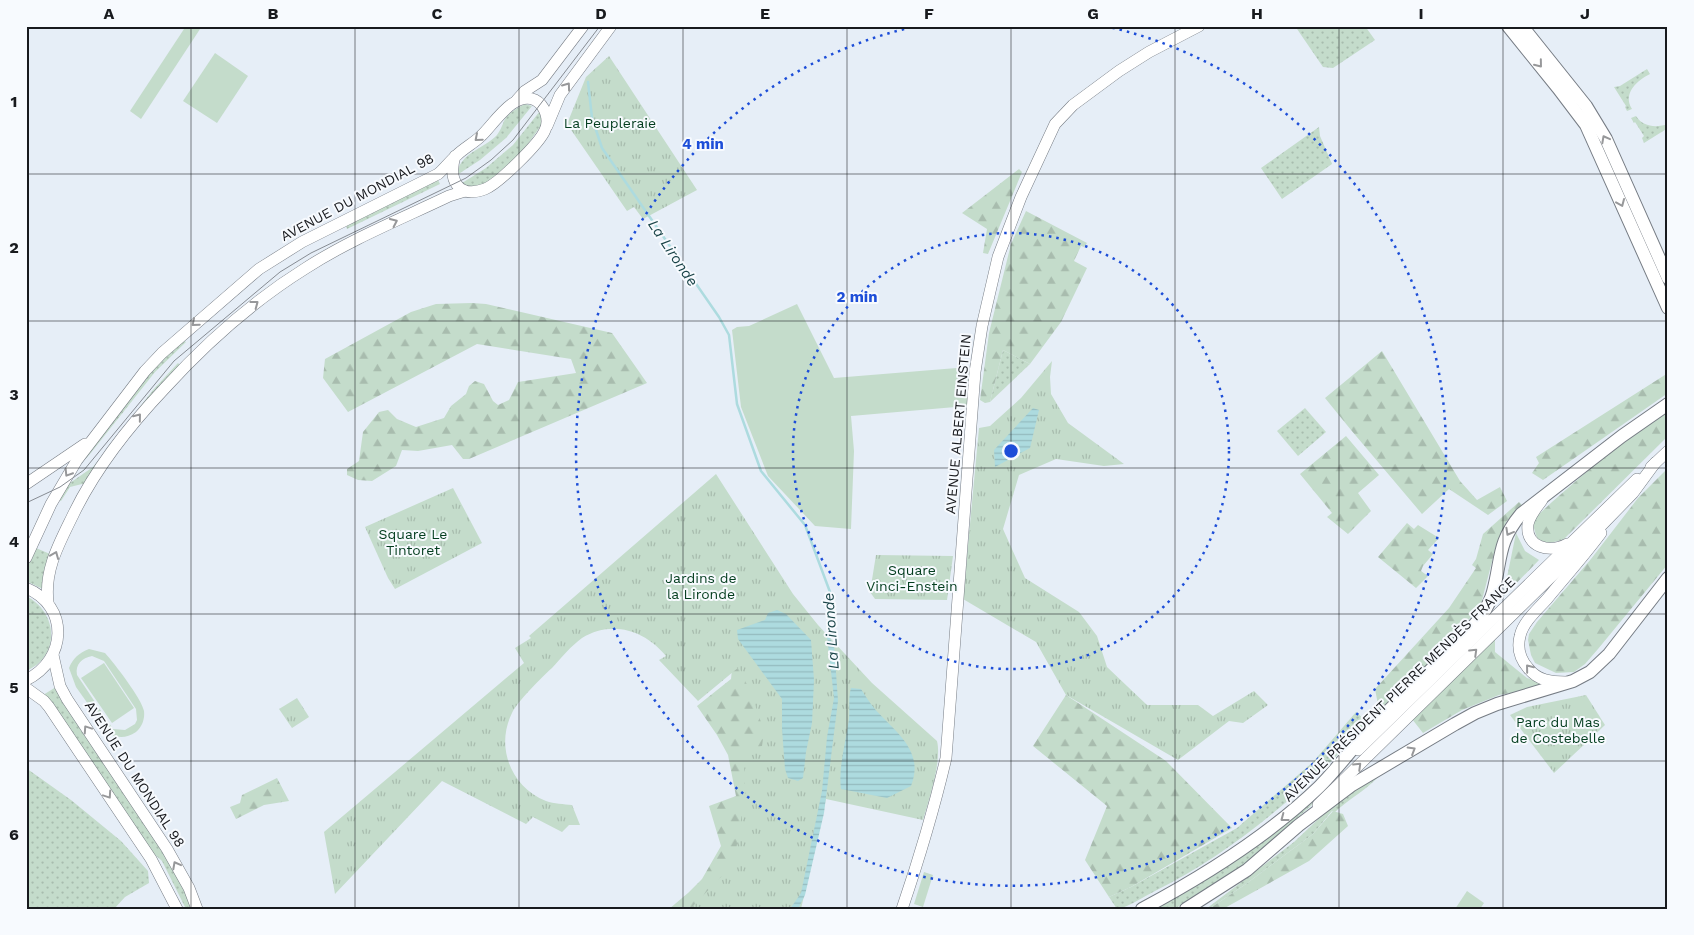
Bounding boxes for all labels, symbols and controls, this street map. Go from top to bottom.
text: A [104,4,115,23]
text: B [268,4,279,23]
text: C [432,4,443,23]
text: D [595,4,607,23]
text: E [760,4,770,23]
text: F [924,4,934,23]
text: G [1087,4,1099,23]
text: H [1251,4,1263,23]
text: I [1418,4,1424,23]
text: J [1580,4,1590,23]
one-way arrow [1534,58,1542,67]
one-way arrow [561,82,570,92]
text: 1 [11,92,17,111]
park label: La Peupleraie [564,115,656,131]
one-way arrow [475,132,484,141]
text: 4 min [682,135,724,153]
one-way arrow [1601,135,1611,144]
street label: AVENUE DU MONDIAL 98 [278,150,436,244]
one-way arrow [1615,198,1625,207]
water label: La Lironde [644,216,702,290]
one-way arrow [389,217,398,228]
text: 2 [9,238,19,257]
text: 2 min [836,288,878,306]
one-way arrow [249,301,259,310]
one-way arrow [192,317,201,326]
street label: AVENUE ALBERT EINSTEIN [942,333,974,515]
text: 3 [9,385,19,404]
one-way arrow [133,414,141,423]
centre of rings [1002,442,1020,460]
one-way arrow [65,468,75,477]
park label: Square Le Tintoret [379,526,447,558]
one-way arrow [1505,526,1515,535]
text: 4 [9,532,19,551]
one-way arrow [48,551,59,560]
park label: Square Vinci-Enstein [866,562,958,594]
park label: Jardins de la Lironde [665,570,737,602]
street label: AVENUE PRÉSIDENT PIERRE MENDÈS FRANCE [1280,573,1518,805]
water label: La Lironde [819,592,843,670]
one-way arrow [1468,649,1477,658]
one-way arrow [1525,665,1534,674]
text: 5 [9,678,19,697]
street label: AVENUE DU MONDIAL 98 [82,698,188,850]
park label: Parc du Mas de Costebelle [1511,714,1605,746]
one-way arrow [84,725,93,735]
one-way arrow [1406,746,1415,756]
one-way arrow [1352,763,1361,772]
one-way arrow [102,790,111,799]
one-way arrow [1281,812,1290,820]
text: 6 [9,825,19,844]
one-way arrow [172,861,182,870]

